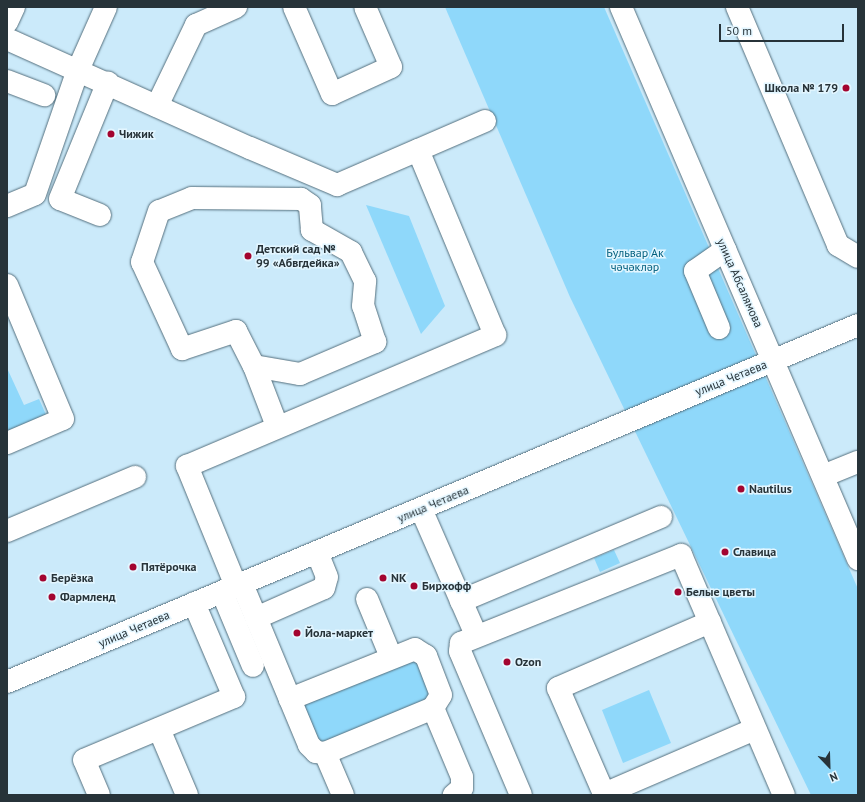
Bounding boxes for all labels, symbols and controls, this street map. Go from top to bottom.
scale bar [721,16,846,42]
text: 50 m [726,23,752,38]
place label: Школа № 179 [765,81,838,95]
marker: Школа № 179 [841,83,851,93]
place label: Чижик [119,127,154,141]
marker: Чижик [106,129,116,139]
street label: улица Абсалямова [714,236,766,330]
place label: Детский сад № 99 «Абвгдейка» [256,242,339,270]
park label: Бульвар Ак чәчәкләр [606,246,664,274]
marker: Детский сад № 99 «Абвгдейка» [243,251,253,261]
street label: улица Четаева [693,357,769,399]
place label: Nautilus [749,482,792,496]
street label: улица Четаева [395,483,471,525]
marker: Nautilus [736,484,746,494]
place label: Славица [733,545,776,559]
marker: Славица [720,547,730,557]
place label: Пятёрочка [141,560,197,574]
marker: Пятёрочка [128,562,138,572]
place label: Берёзка [51,571,94,585]
place label: NK [391,571,406,585]
marker: Берёзка [38,573,48,583]
marker: NK [378,573,388,583]
place label: Бирхофф [422,579,471,593]
marker: Бирхофф [409,581,419,591]
place label: Белые цветы [686,585,755,599]
marker: Белые цветы [673,587,683,597]
place label: Фармленд [60,590,116,604]
marker: Фармленд [47,592,57,602]
street label: улица Четаева [96,608,172,650]
place label: Йола-маркет [305,626,373,640]
marker: Йола-маркет [292,628,302,638]
place label: Ozon [515,655,541,669]
marker: Ozon [502,657,512,667]
north arrow [809,746,849,786]
text: N [828,769,840,785]

